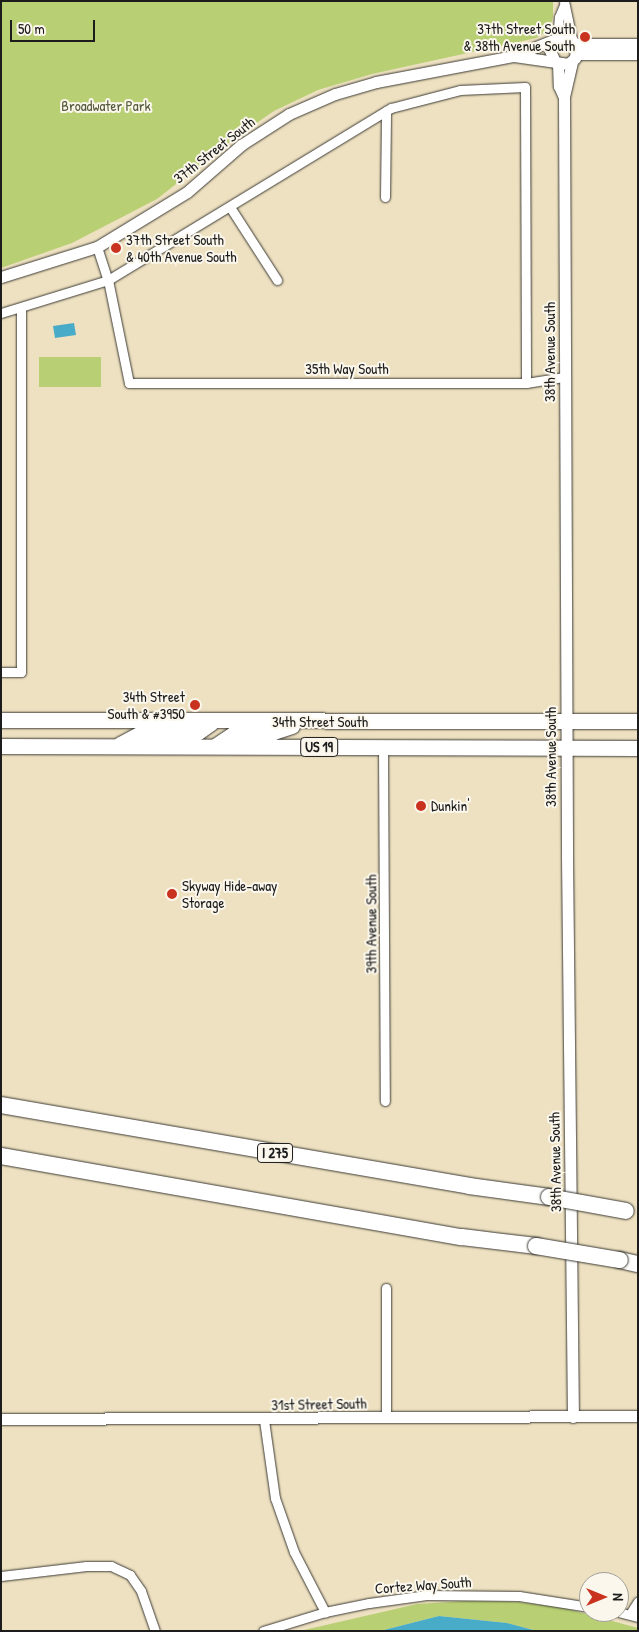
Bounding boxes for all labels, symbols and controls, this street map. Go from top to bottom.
scale bar [12,10,98,42]
text: 50 m [18,18,45,39]
place label: 37th Street South & 38th Avenue South [464,19,575,54]
marker: 37th Street South & 38th Avenue South [579,31,591,43]
park label: Broadwater Park [61,97,151,115]
street label: 37th Street South [170,113,258,187]
place label: 37th Street South & 40th Avenue South [126,230,237,265]
marker: 37th Street South & 40th Avenue South [110,242,122,254]
street label: 38th Avenue South [541,302,559,402]
street label: 35th Way South [305,360,389,378]
place label: 34th Street South & #3950 [108,687,185,722]
marker: 34th Street South & #3950 [189,699,201,711]
street label: 38th Avenue South [542,707,560,807]
street label: 34th Street South [272,713,368,731]
road number: US 19 [299,736,339,759]
place label: Dunkin' [431,797,470,815]
marker: Dunkin' [415,800,427,812]
street label: 39th Avenue South [362,874,380,974]
place label: Skyway Hide-away Storage [182,876,277,911]
marker: Skyway Hide-away Storage [166,888,178,900]
street label: 38th Avenue South [545,1112,565,1212]
road number: I 275 [256,1142,294,1164]
street label: 31st Street South [271,1394,367,1414]
north arrow [579,1572,629,1622]
street label: Cortez Way South [374,1573,472,1597]
text: N [609,1593,628,1601]

